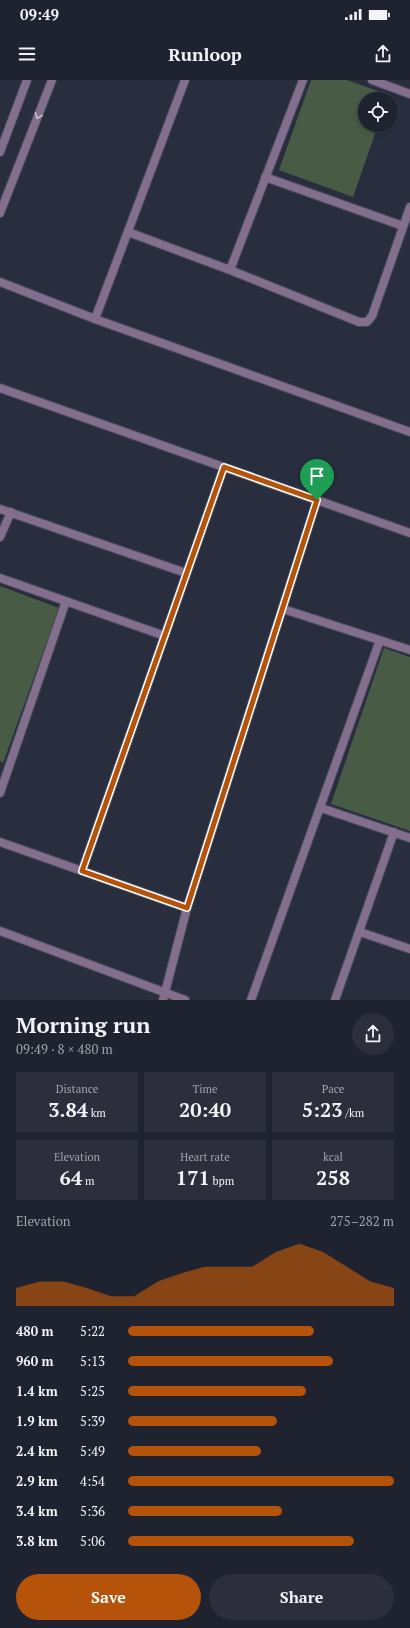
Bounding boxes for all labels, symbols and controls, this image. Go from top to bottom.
text: 09:49 [20,4,59,24]
text: Runloop [168,42,242,66]
icon: menu [16,43,38,65]
icon: share [372,43,394,65]
map controls [358,92,398,132]
button: locate [358,92,398,132]
one-way arrow [34,113,42,120]
pin [300,459,334,500]
icon: arrive [306,465,328,487]
text: Morning run [16,1010,150,1039]
button: share [352,1013,394,1055]
text: 09:49 · 8 × 480 m [16,1040,113,1058]
text: Distance [56,1082,98,1096]
text: Time [192,1082,218,1096]
text: Pace [322,1082,344,1096]
text: 3.84 [48,1096,88,1123]
text: 20:40 [179,1096,231,1123]
text: 5:23 [302,1096,343,1123]
text: km [88,1106,106,1120]
text: /km [343,1106,364,1120]
text: Elevation [54,1150,100,1164]
text: Heart rate [180,1150,230,1164]
text: kcal [323,1150,343,1164]
text: 64 [60,1164,82,1191]
text: 171 [176,1164,210,1191]
text: 258 [316,1164,350,1191]
text: m [82,1174,94,1188]
text: bpm [210,1174,234,1188]
text: Elevation [16,1212,71,1230]
text: 275–282 m [330,1212,394,1230]
text: 480 m [16,1322,54,1340]
text: 5:22 [80,1322,105,1340]
text: 960 m [16,1352,54,1370]
text: 5:13 [80,1352,105,1370]
text: 1.4 km [16,1382,58,1400]
text: 5:25 [80,1382,105,1400]
text: 1.9 km [16,1412,58,1430]
text: 5:39 [80,1412,105,1430]
text: 2.4 km [16,1442,58,1460]
text: 5:49 [80,1442,105,1460]
text: 2.9 km [16,1472,58,1490]
text: 4:54 [80,1472,105,1490]
text: 3.4 km [16,1502,58,1520]
text: 5:36 [80,1502,105,1520]
text: 3.8 km [16,1532,58,1550]
text: 5:06 [80,1532,105,1550]
button: Save [16,1574,201,1620]
button: Share [209,1574,394,1620]

